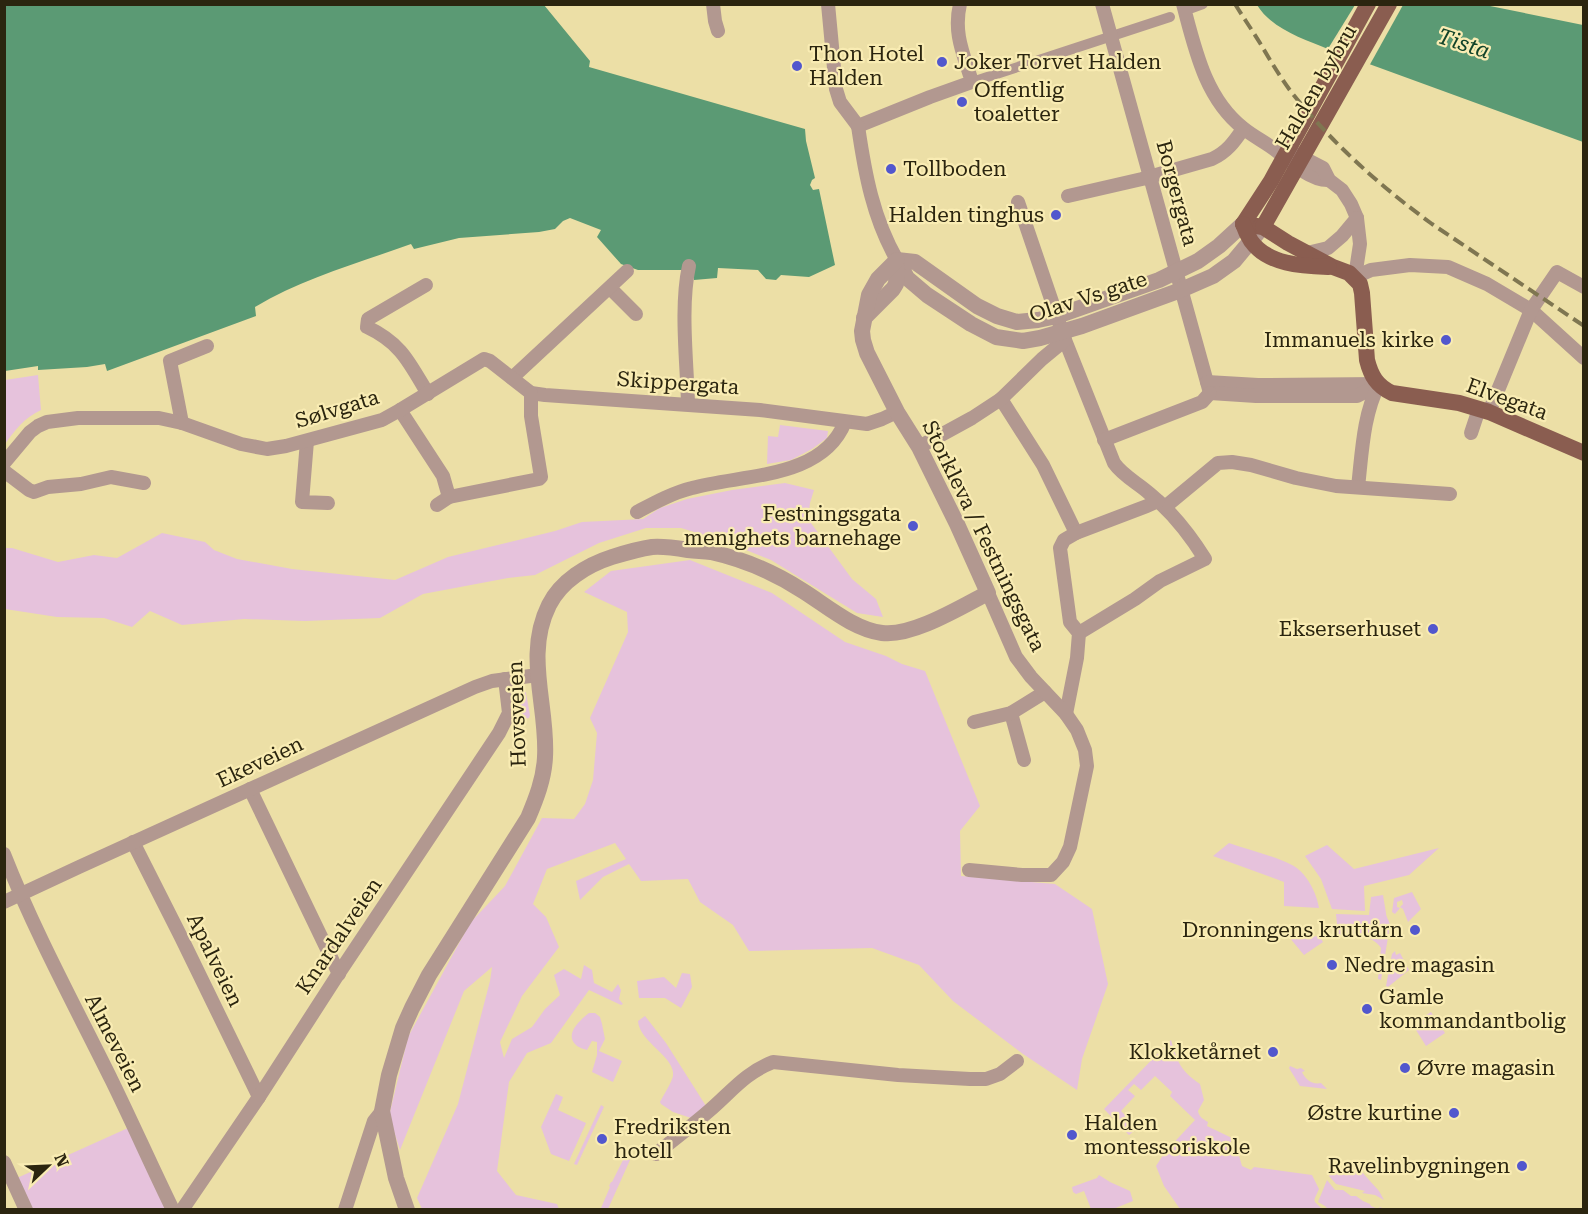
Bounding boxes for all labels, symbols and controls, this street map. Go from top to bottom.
street label: Halden bybru [1271,20,1361,154]
water label: Tista [1435,23,1493,64]
place label: Thon Hotel Halden [809,42,924,90]
place label: Joker Torvet Halden [954,50,1162,74]
marker: Joker Torvet Halden [935,55,949,69]
marker: Thon Hotel Halden [790,59,804,73]
place label: Offentlig toaletter [974,78,1064,126]
marker: Offentlig toaletter [955,95,969,109]
street label: Borgergata [1151,137,1203,249]
place label: Tollboden [903,157,1007,181]
marker: Tollboden [884,162,898,176]
place label: Halden tinghus [889,203,1044,227]
marker: Halden tinghus [1049,208,1063,222]
street label: Olav Vs gate [1026,267,1150,327]
place label: Immanuels kirke [1264,328,1434,352]
marker: Immanuels kirke [1439,333,1453,347]
street label: Skippergata [616,367,740,399]
street label: Elvegata [1463,373,1552,425]
street label: Sølvgata [292,385,383,433]
street label: Storkleva / Festningsgata [918,417,1051,656]
place label: Festningsgata menighets barnehage [684,502,902,550]
marker: Festningsgata menighets barnehage [906,519,920,533]
place label: Ekserserhuset [1279,617,1421,641]
marker: Ekserserhuset [1426,622,1440,636]
street label: Hovsveien [503,660,531,768]
street label: Ekeveien [213,731,307,792]
street label: Knardalveien [291,873,387,999]
street label: Apalveien [182,909,248,1011]
place label: Dronningens kruttårn [1182,918,1403,942]
marker: Dronningens kruttårn [1408,923,1422,937]
place label: Nedre magasin [1344,953,1495,977]
marker: Nedre magasin [1325,958,1339,972]
place label: Gamle kommandantbolig [1379,985,1566,1033]
street label: Almeveien [80,990,150,1097]
marker: Gamle kommandantbolig [1360,1002,1374,1016]
place label: Klokketårnet [1129,1040,1261,1064]
marker: Klokketårnet [1266,1045,1280,1059]
place label: Øvre magasin [1417,1056,1555,1080]
marker: Øvre magasin [1398,1061,1412,1075]
place label: Østre kurtine [1308,1101,1442,1125]
marker: Østre kurtine [1447,1106,1461,1120]
place label: Halden montessoriskole [1084,1111,1250,1159]
place label: Fredriksten hotell [614,1115,731,1163]
marker: Halden montessoriskole [1065,1128,1079,1142]
marker: Fredriksten hotell [595,1132,609,1146]
north arrow [18,1136,78,1196]
text: N [50,1151,73,1170]
place label: Ravelinbygningen [1328,1154,1510,1178]
marker: Ravelinbygningen [1515,1159,1529,1173]

